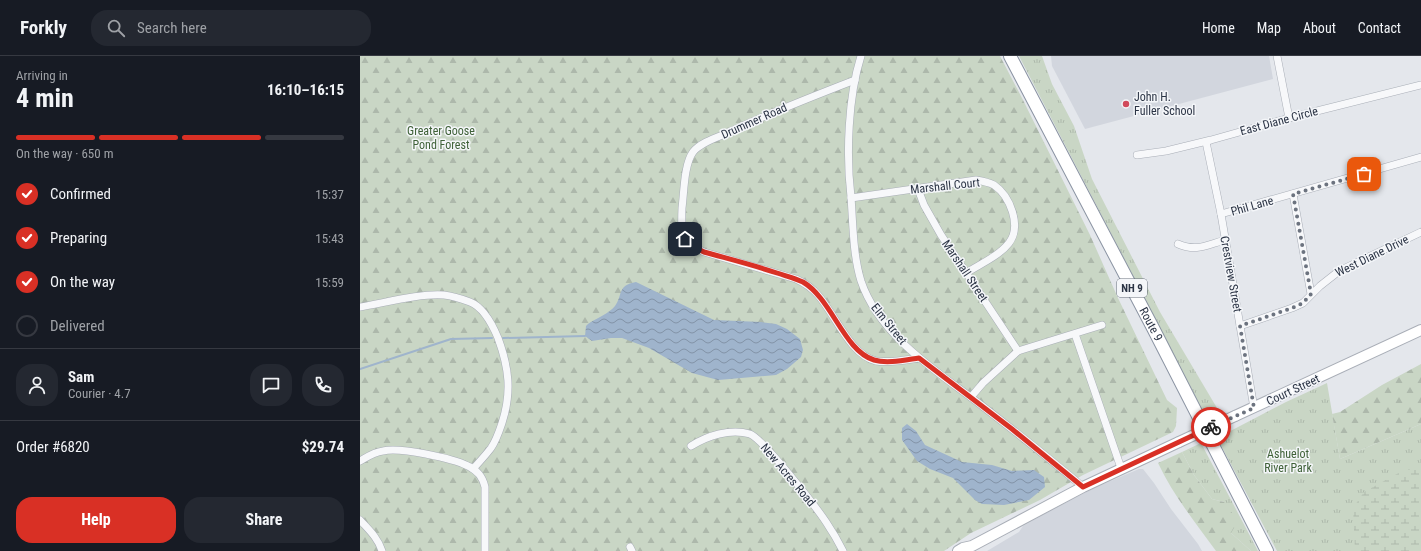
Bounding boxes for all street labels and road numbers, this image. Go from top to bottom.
street label: Drummer Road [719,100,789,142]
street label: East Diane Circle [1239,104,1320,138]
street label: Marshall Court [910,175,981,197]
street label: Phil Lane [1229,193,1275,219]
street label: West Diane Drive [1333,232,1411,280]
street label: Crestview Street [1217,235,1245,314]
street label: Marshall Street [939,237,991,305]
road number: NH 9 [1117,279,1147,297]
street label: Elm Street [868,301,910,348]
street label: Route 9 [1136,305,1166,343]
street label: Court Street [1264,371,1322,408]
street label: New Acres Road [758,441,818,509]

